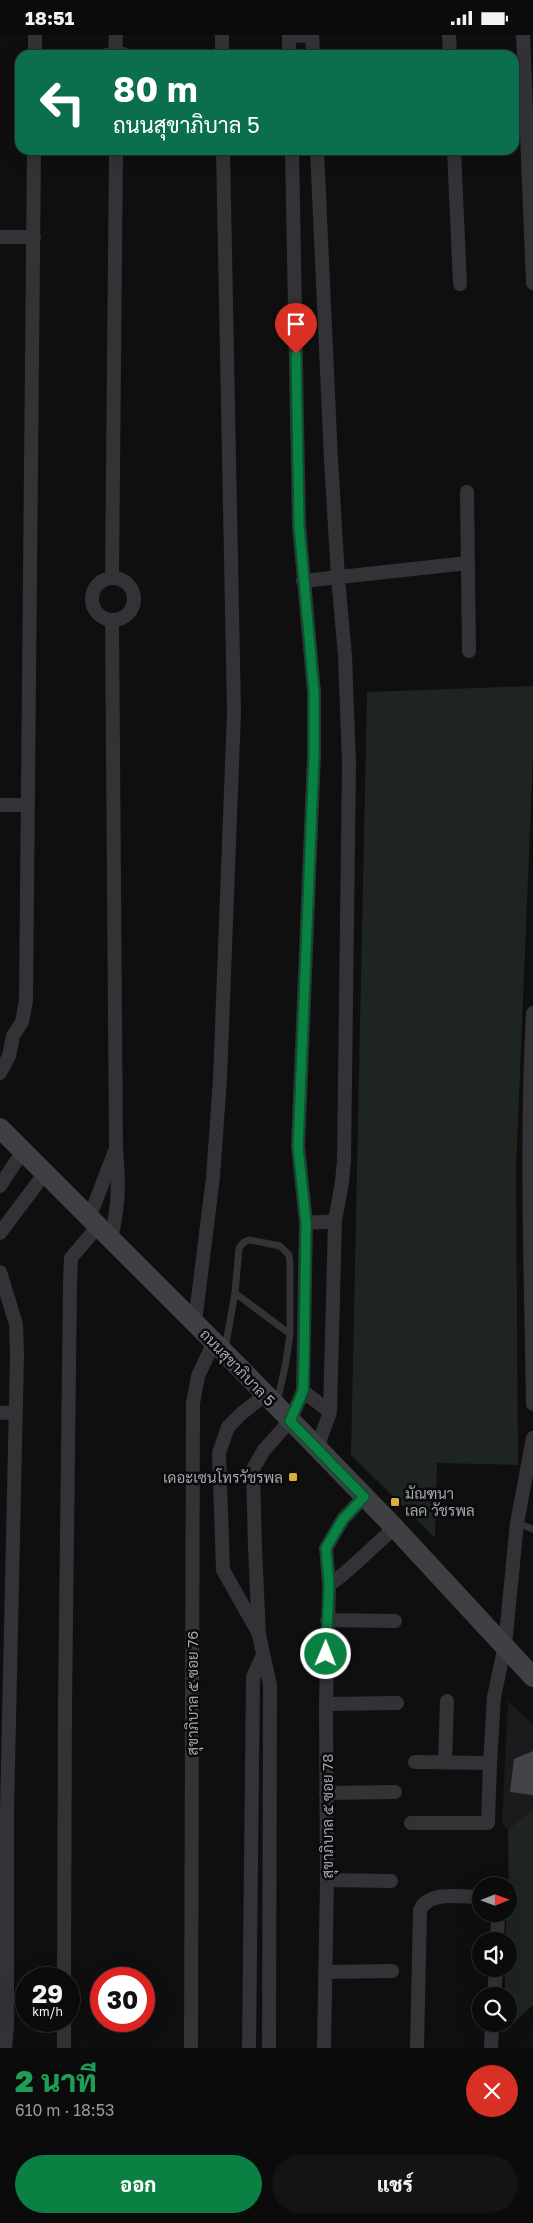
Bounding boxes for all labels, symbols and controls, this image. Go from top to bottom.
text: 18:51 [25,6,74,29]
text: 80 m [113,68,198,110]
icon: left [30,70,95,135]
text: ถนนสุขาภิบาล 5 [113,111,260,138]
pin [275,303,317,354]
icon: arrive [282,310,310,338]
street label: ถนนสุขาภิบาล 5 [195,1325,279,1411]
place label: เดอะเซนโทรวัชรพล [163,1468,283,1486]
marker: เดอะเซนโทรวัชรพล [287,1471,299,1483]
place label: มัณฑนา เลค วัชรพล [405,1484,475,1519]
marker: มัณฑนา เลค วัชรพล [389,1496,401,1508]
position arrow [299,1627,351,1679]
street label: สุขาภิบาล ๕ ซอย 76 [183,1631,204,1755]
street label: สุขาภิบาล ๕ ซอย 78 [318,1754,339,1878]
north arrow [472,1877,518,1923]
map controls [472,1877,517,2032]
button: sound [472,1932,517,1977]
speed limit sign: 30 [90,1967,155,2032]
text: 29 [32,1978,63,2009]
button: search [472,1987,517,2032]
text: km/h [32,2004,63,2019]
text: 2 นาที [15,2063,97,2099]
button: close [466,2065,518,2117]
text: 610 m · 18:53 [15,2100,114,2120]
button: ออก [15,2155,262,2213]
button: แชร์ [272,2155,518,2213]

